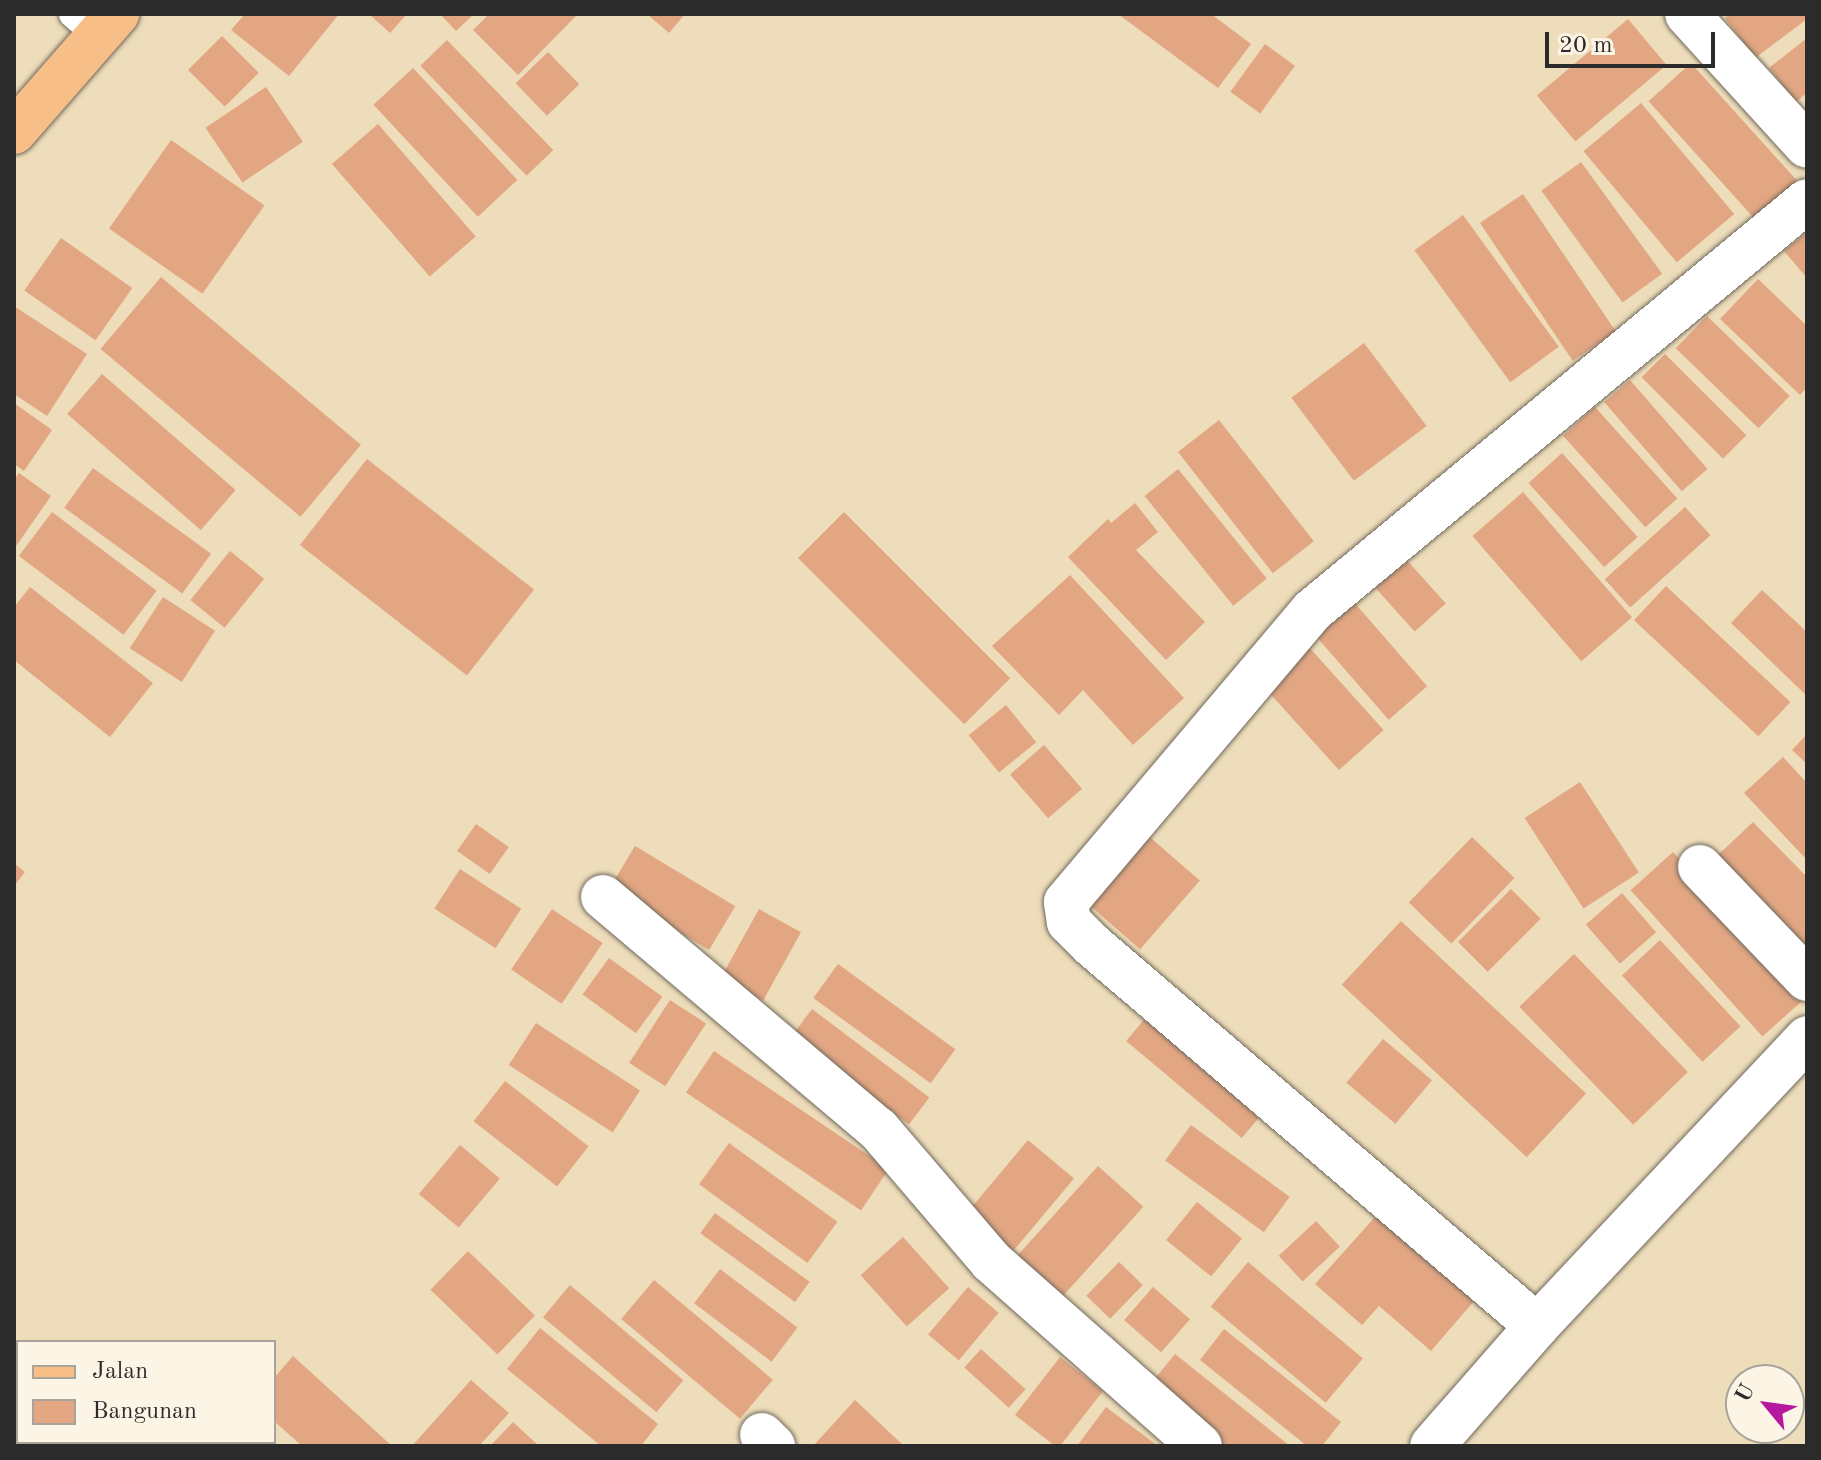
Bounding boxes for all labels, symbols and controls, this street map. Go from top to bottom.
scale bar [1549,16,1719,66]
text: 20 m [1559,34,1613,58]
legend [16,1340,276,1444]
text: Jalan [92,1360,148,1384]
north arrow [1725,1364,1805,1444]
text: U [1732,1380,1760,1406]
text: Bangunan [92,1400,197,1424]

